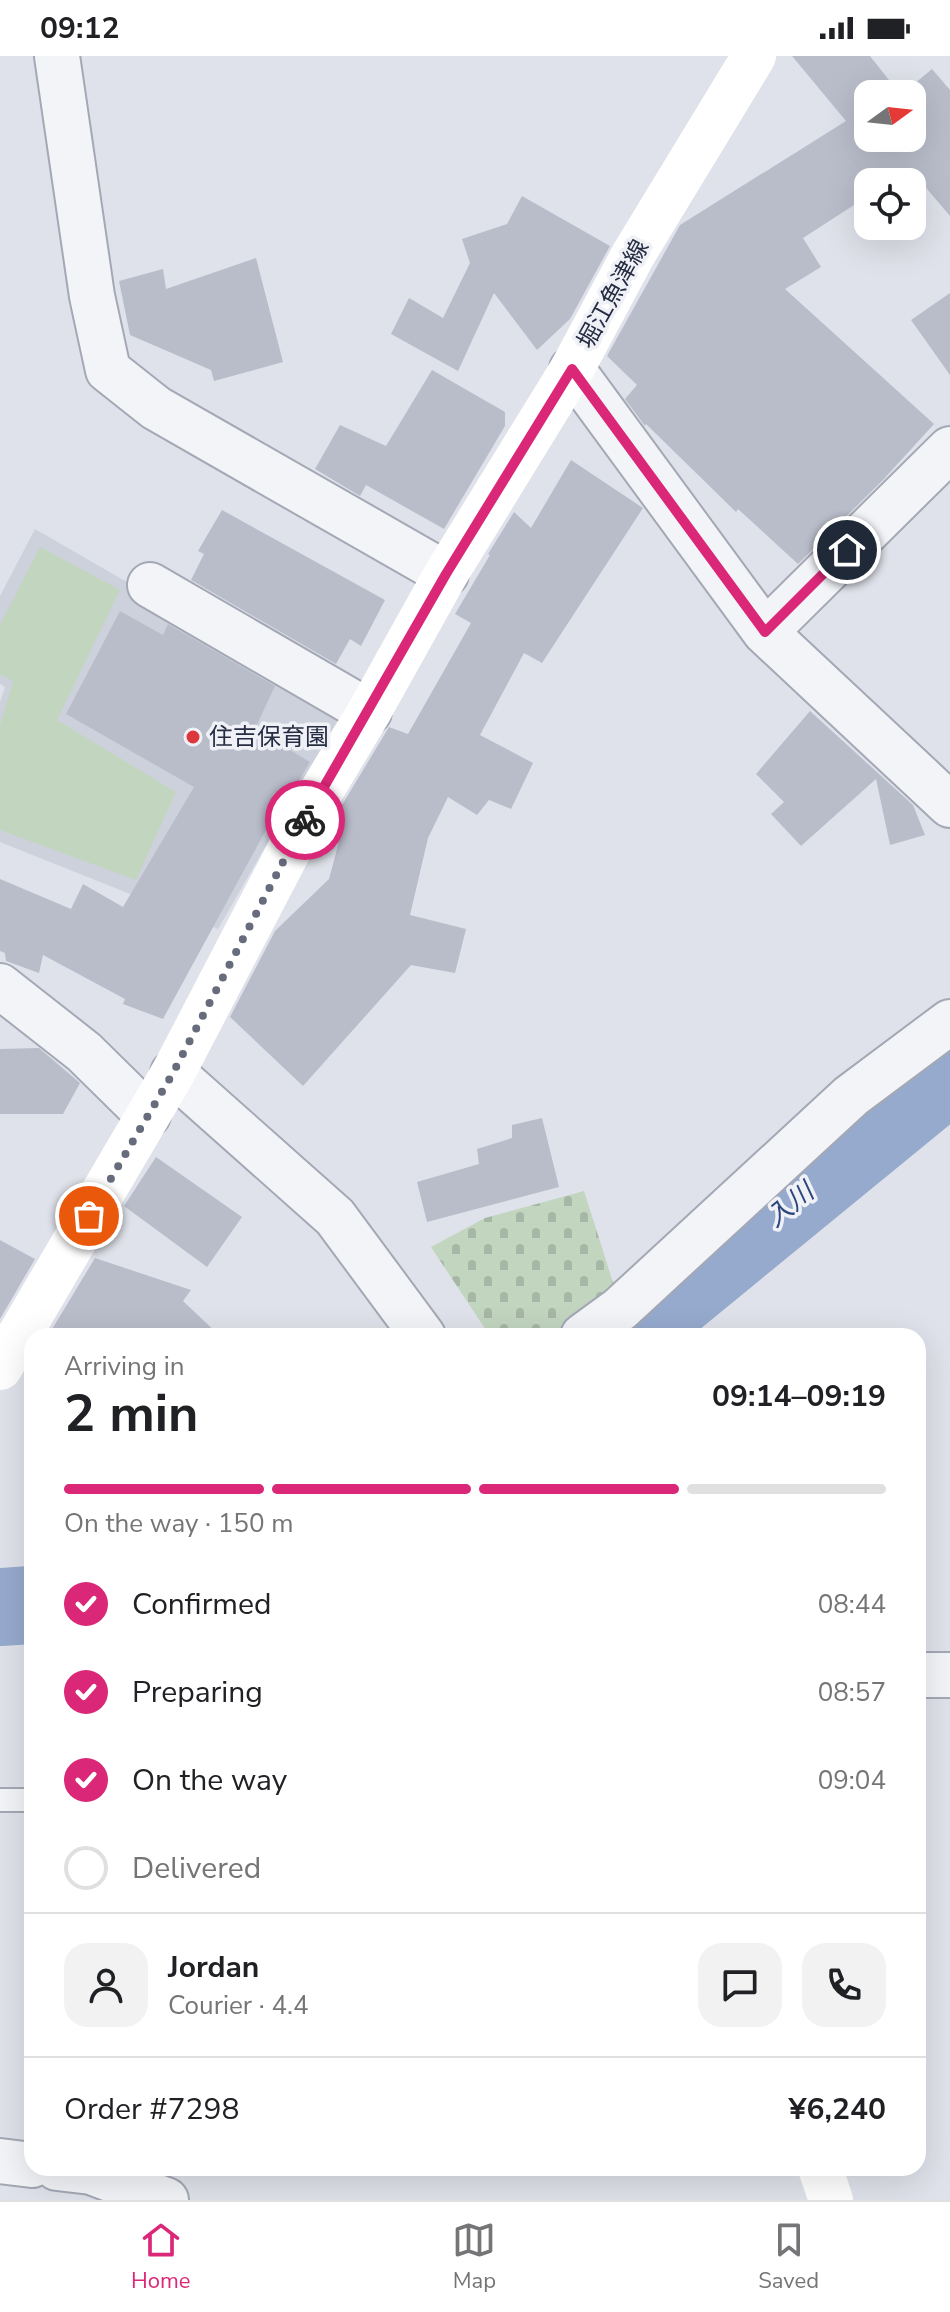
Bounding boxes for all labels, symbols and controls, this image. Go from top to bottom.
text: 09:12 [40,8,119,49]
north arrow [854,80,926,152]
map controls [854,80,926,240]
button: locate [854,168,926,240]
street label: 堀江魚津線 [570,234,656,354]
pin [813,516,881,584]
icon: home [825,528,869,572]
place label: 住吉保育園 [209,721,329,753]
marker: 住吉保育園 [184,728,202,746]
courier [265,780,345,860]
icon: bike [283,798,327,842]
water label: 入川 [759,1173,824,1235]
pin [55,1182,123,1250]
icon: bag [67,1194,111,1238]
text: Arriving in [64,1349,185,1384]
text: 09:14–09:19 [712,1376,886,1417]
text: 2 min [64,1378,199,1449]
text: On the way · 150 m [64,1506,293,1541]
icon: check [64,1582,108,1626]
text: Confirmed [132,1584,272,1625]
text: 08:44 [818,1587,886,1622]
icon: check [64,1670,108,1714]
text: Preparing [132,1672,263,1713]
text: 08:57 [818,1675,886,1710]
icon: check [64,1758,108,1802]
text: On the way [132,1760,287,1801]
text: 09:04 [818,1763,886,1798]
text: Delivered [132,1848,261,1889]
button: person [64,1943,148,2027]
button: chat [698,1943,782,2027]
button: phone [802,1943,886,2027]
text: Jordan [168,1947,259,1988]
text: Courier · 4.4 [168,1988,309,2023]
text: Order #7298 [64,2089,239,2130]
text: ¥6,240 [789,2089,886,2130]
tab: Home [131,2218,190,2296]
tab: Map [452,2218,496,2296]
tab: Saved [758,2218,819,2296]

